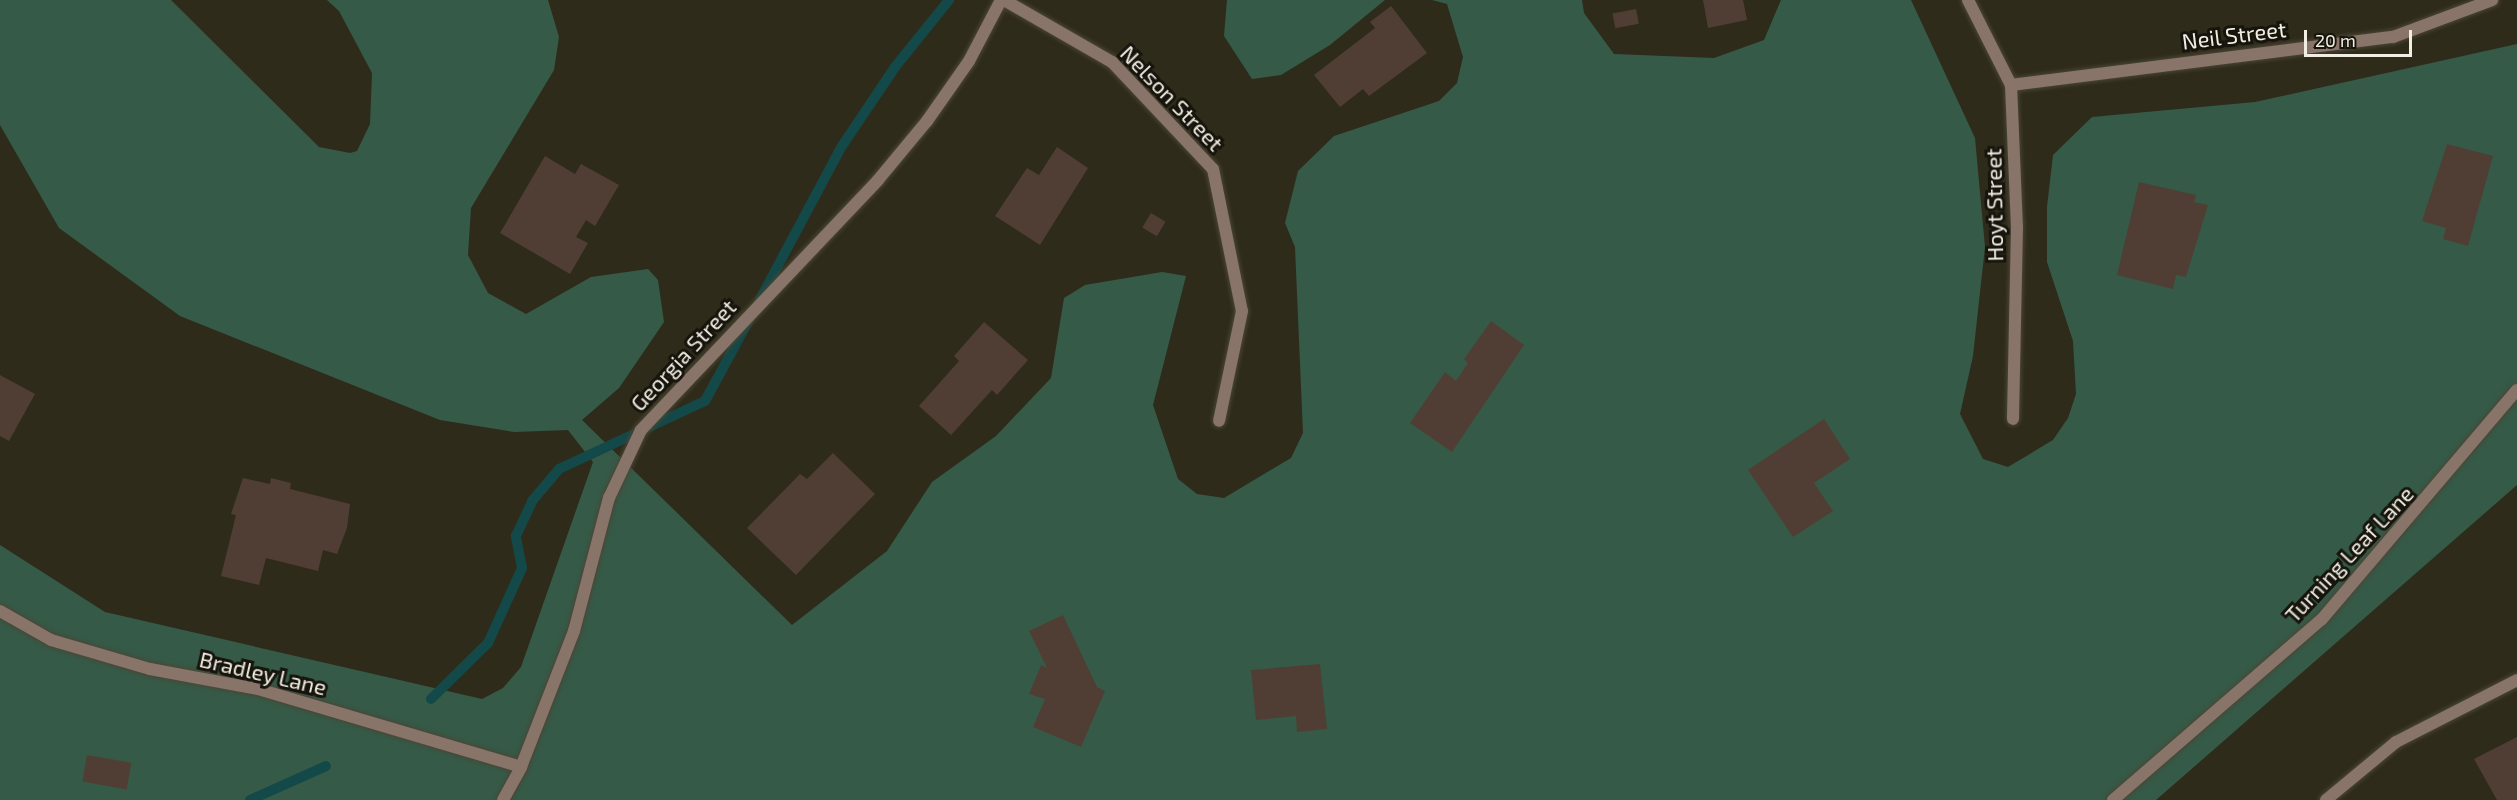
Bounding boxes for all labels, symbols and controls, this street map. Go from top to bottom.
street label: Neil Street [2180,15,2288,55]
scale bar [2307,18,2415,56]
text: 20 m [2315,29,2356,51]
street label: Nelson Street [1115,40,1229,156]
street label: Hoyt Street [1980,148,2008,262]
street label: Georgia Street [625,294,741,416]
street label: Turning Leaf Lane [2279,480,2419,628]
street label: Bradley Lane [197,646,329,700]

